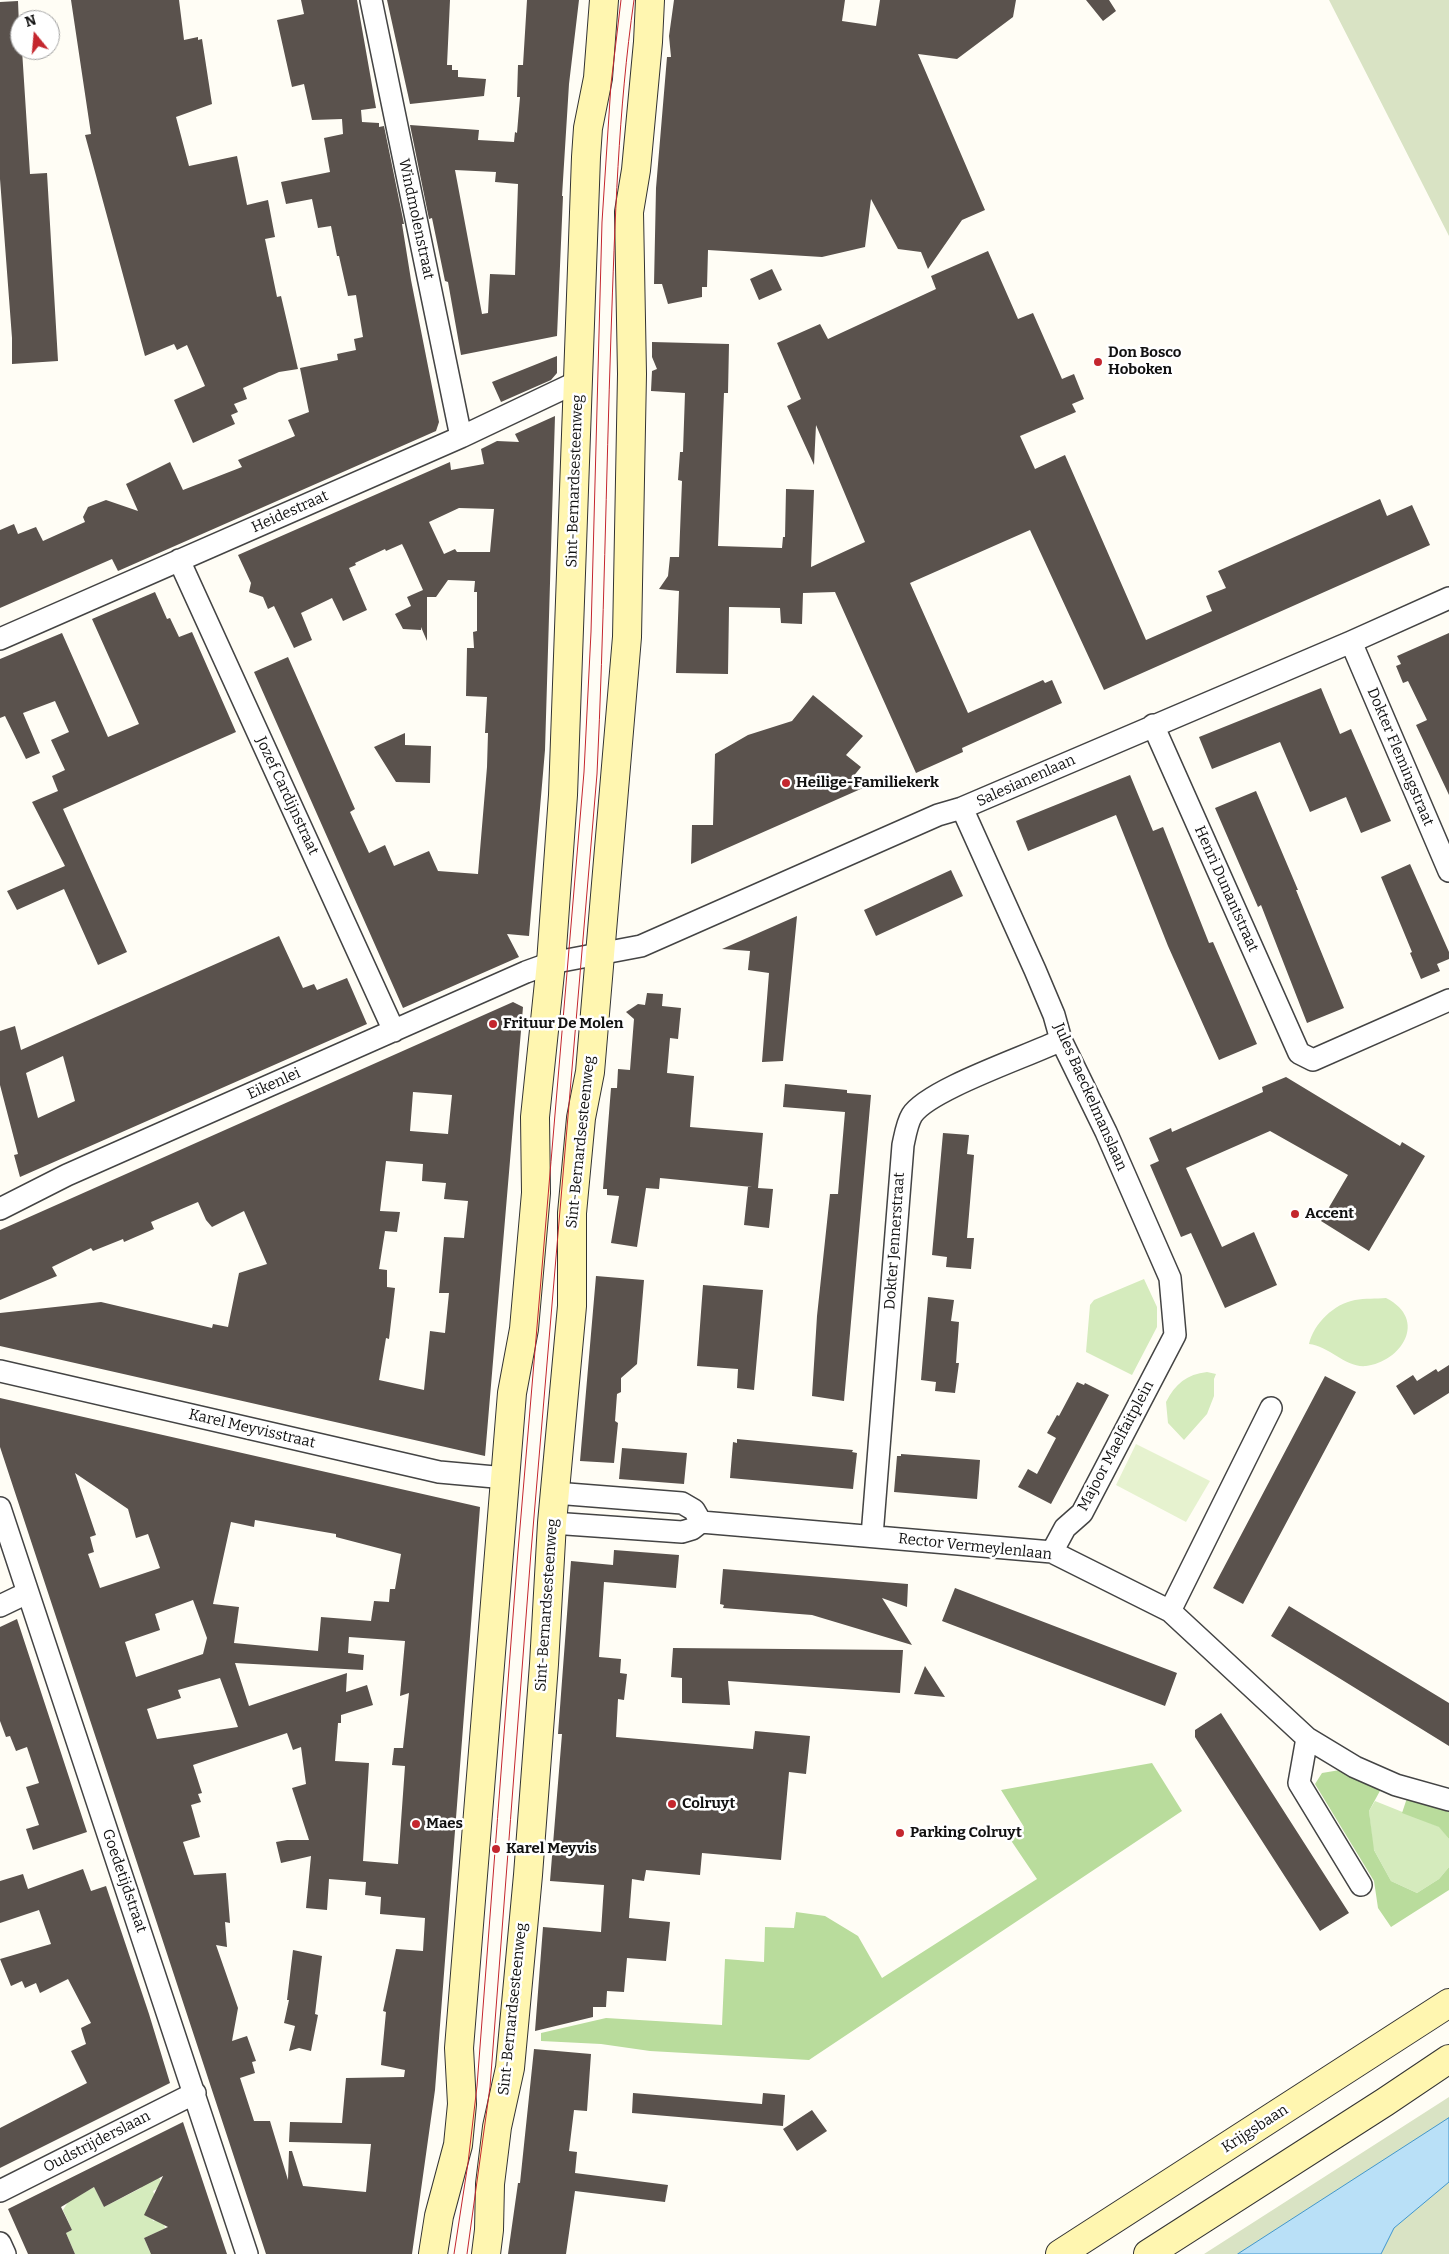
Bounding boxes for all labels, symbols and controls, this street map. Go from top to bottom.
north arrow [10,10,60,60]
text: N [23,11,38,31]
street label: Windmolenstraat [394,157,438,281]
place label: Don Bosco Hoboken [1108,344,1181,379]
marker: Don Bosco Hoboken [1092,356,1104,368]
street label: Sint-Bernardsesteenweg [563,394,587,568]
street label: Heidestraat [249,487,331,537]
street label: Dokter Flemingstraat [1363,685,1437,829]
street label: Jozef Cardijnstraat [252,734,322,858]
street label: Salesianenlaan [974,751,1078,811]
place label: Heilige-Familiekerk [796,774,939,792]
marker: Heilige-Familiekerk [780,777,792,789]
street label: Henri Dunantstraat [1190,823,1262,955]
place label: Frituur De Molen [503,1015,623,1033]
marker: Frituur De Molen [487,1018,499,1030]
street label: Jules Baeckelmanslaan [1049,1020,1131,1174]
street label: Sint-Bernardsesteenweg [563,1055,599,1229]
street label: Eikenlei [245,1064,303,1104]
street label: Dokter Jennerstraat [881,1172,909,1310]
place label: Accent [1305,1205,1354,1223]
marker: Accent [1289,1208,1301,1220]
street label: Majoor Maelfaitplein [1074,1378,1158,1514]
street label: Karel Meyvisstraat [187,1406,317,1452]
street label: Sint-Bernardsesteenweg [532,1518,562,1692]
street label: Rector Vermeylenlaan [897,1530,1053,1564]
place label: Colruyt [682,1795,735,1813]
marker: Colruyt [666,1798,678,1810]
place label: Maes [426,1815,463,1833]
marker: Maes [410,1818,422,1830]
place label: Parking Colruyt [910,1824,1022,1842]
street label: Goedetijdstraat [98,1827,150,1935]
marker: Parking Colruyt [894,1827,906,1839]
place label: Karel Meyvis [506,1840,597,1858]
marker: Karel Meyvis [490,1843,502,1855]
street label: Sint-Bernardsesteenweg [495,1922,531,2096]
street label: Krijgsbaan [1218,2101,1292,2157]
street label: Oudstrijderslaan [41,2107,153,2177]

